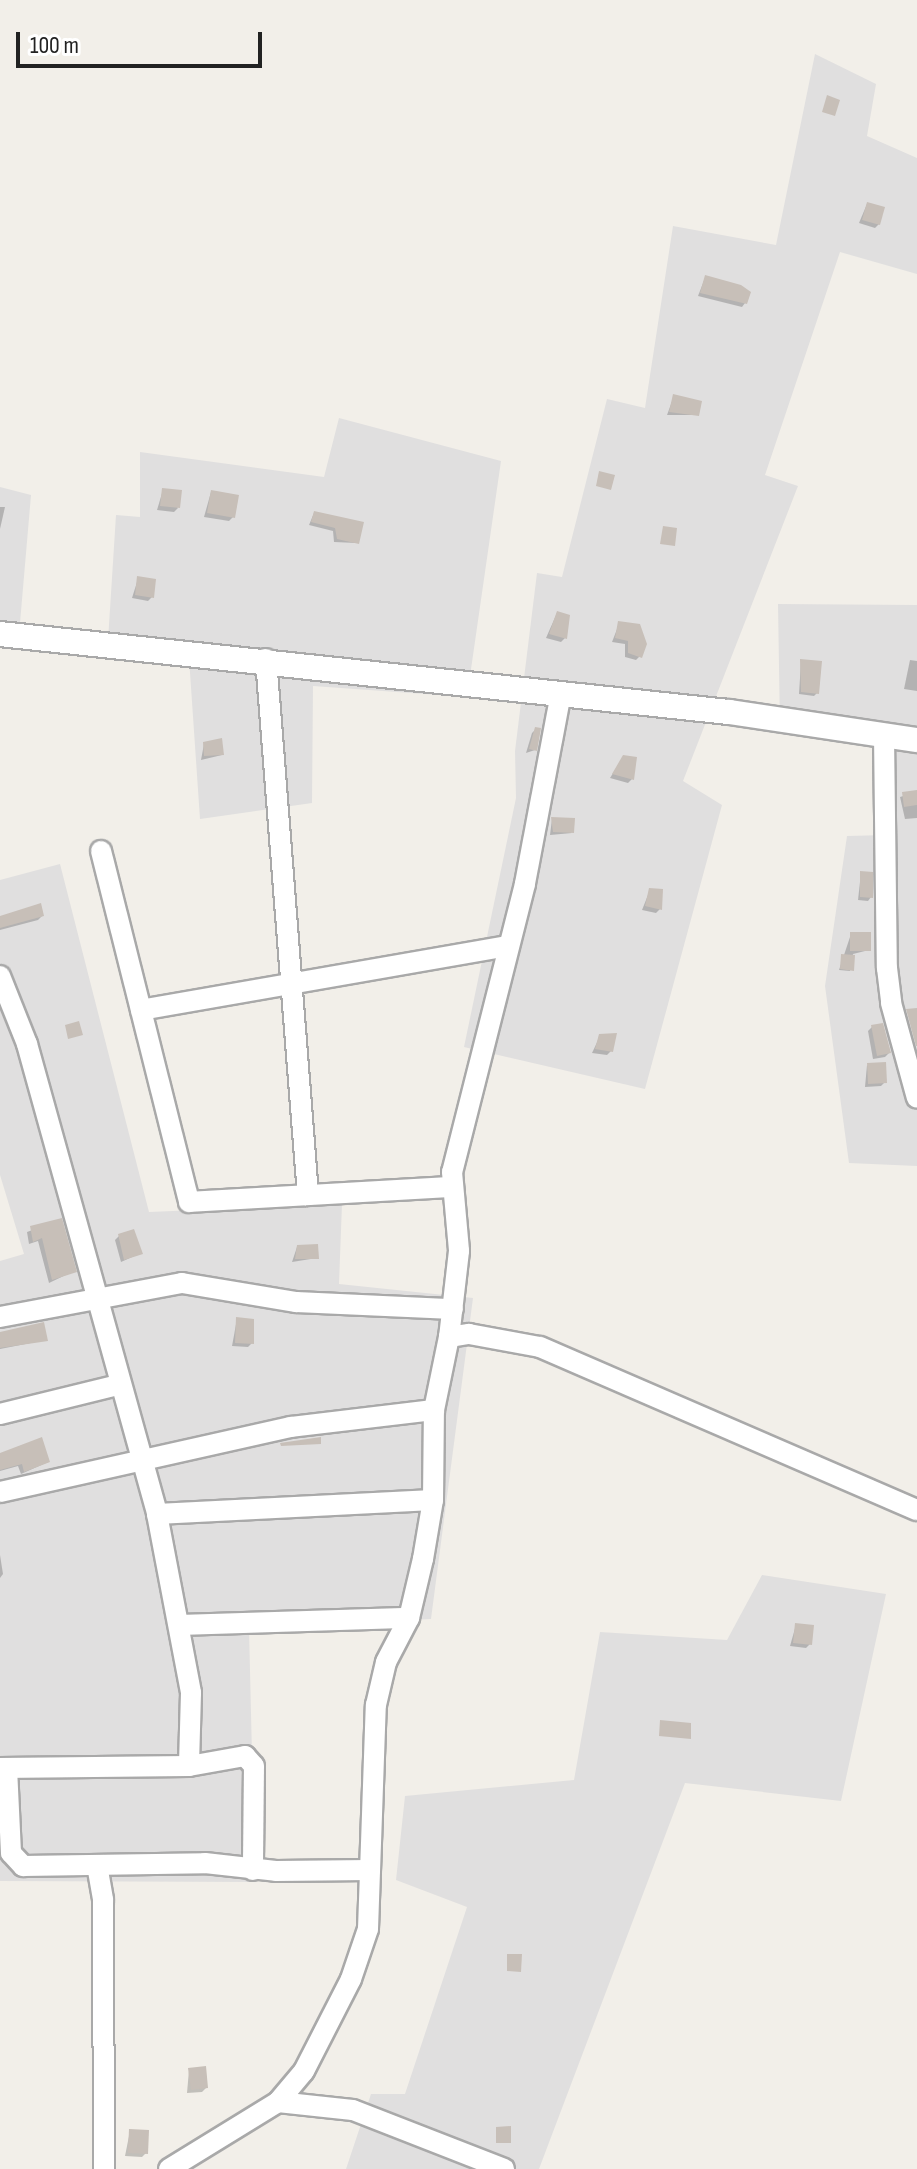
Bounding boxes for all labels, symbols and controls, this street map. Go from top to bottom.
scale bar [20,16,266,66]
text: 100 m [30,31,79,60]

